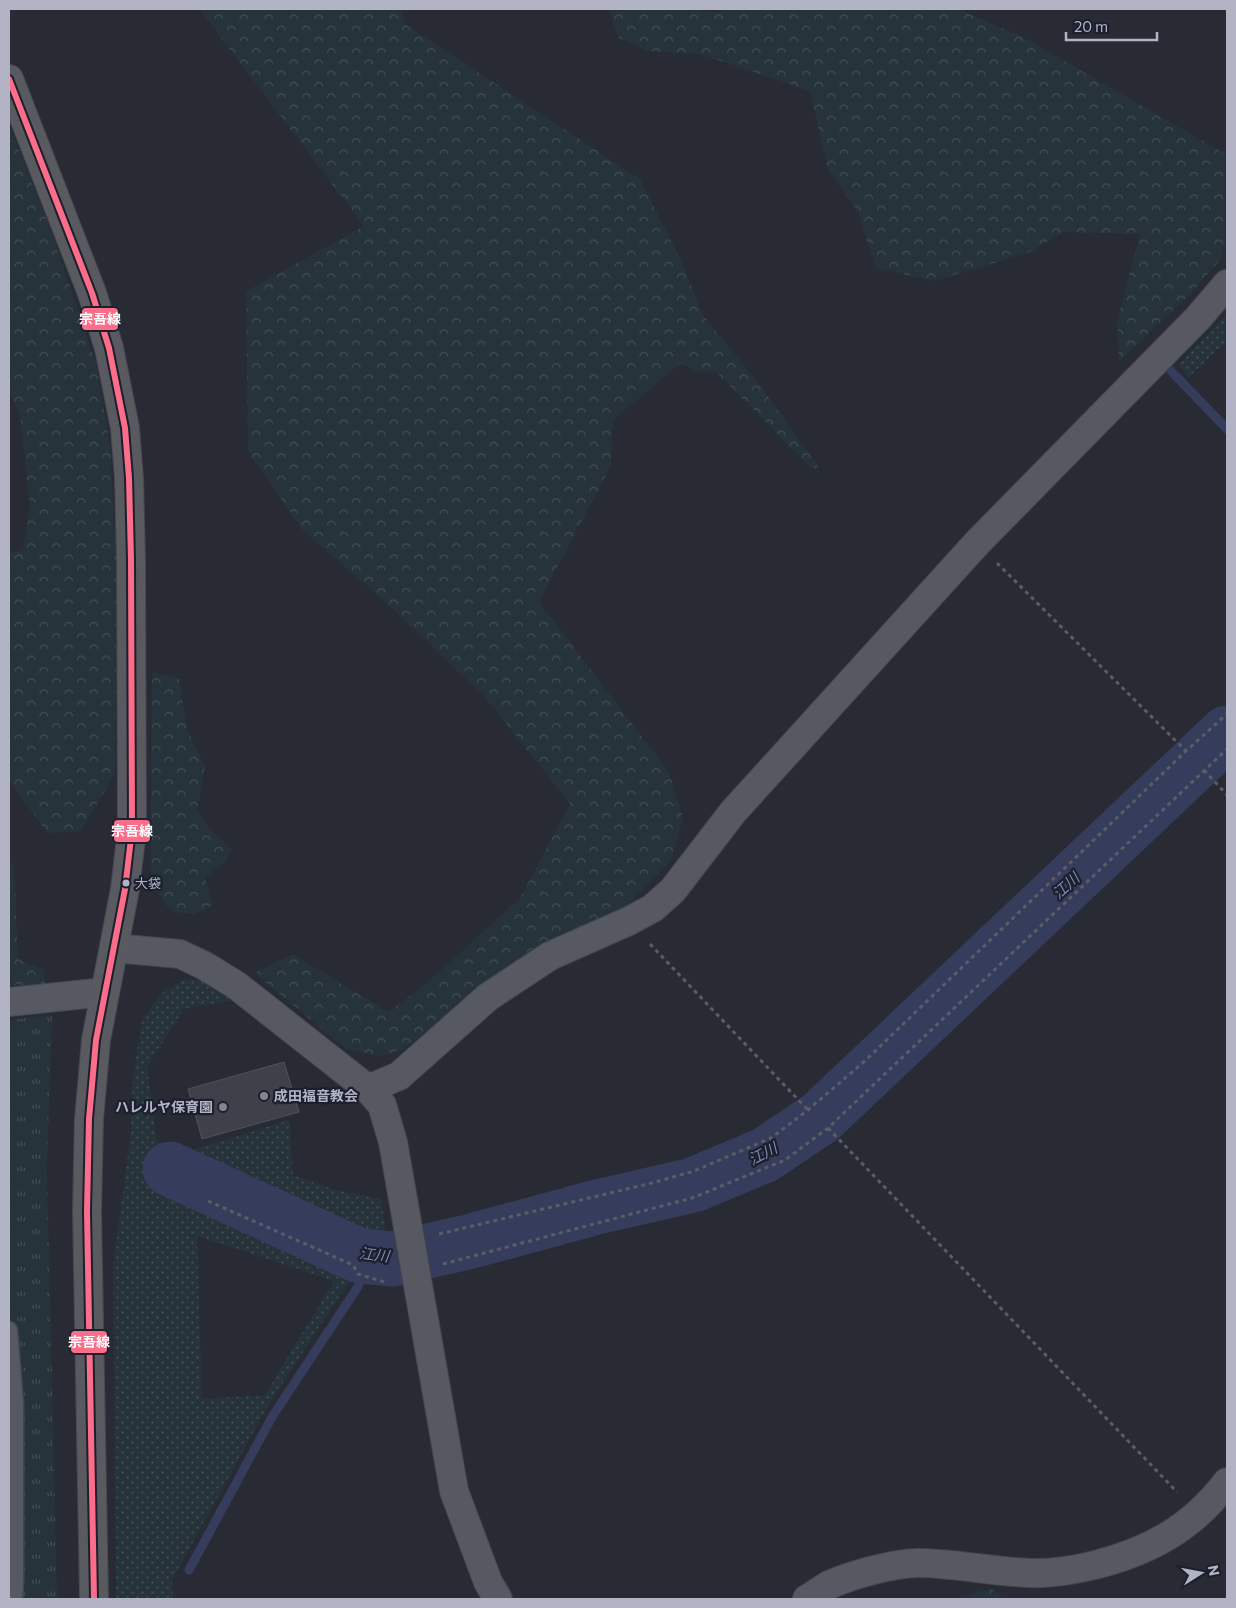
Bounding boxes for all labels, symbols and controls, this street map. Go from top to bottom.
scale bar [1066,10,1157,42]
text: 20 m [1074,17,1108,35]
line badge: 宗吾線 [81,307,119,331]
text: 宗吾線 [79,310,121,327]
line badge: 宗吾線 [113,819,151,843]
text: 宗吾線 [111,822,153,839]
water label: 江川 [1048,867,1084,902]
place label: 大袋 [135,875,161,891]
marker: 大袋 [121,878,131,888]
place label: 成田福音教会 [274,1087,358,1104]
marker: 成田福音教会 [258,1090,270,1102]
place label: ハレルヤ保育園 [115,1098,213,1115]
marker: ハレルヤ保育園 [217,1101,229,1113]
water label: 江川 [745,1137,782,1168]
water label: 江川 [358,1243,392,1265]
line badge: 宗吾線 [70,1330,108,1354]
text: 宗吾線 [68,1333,110,1350]
north arrow [1176,1548,1226,1598]
text: N [1205,1564,1224,1577]

